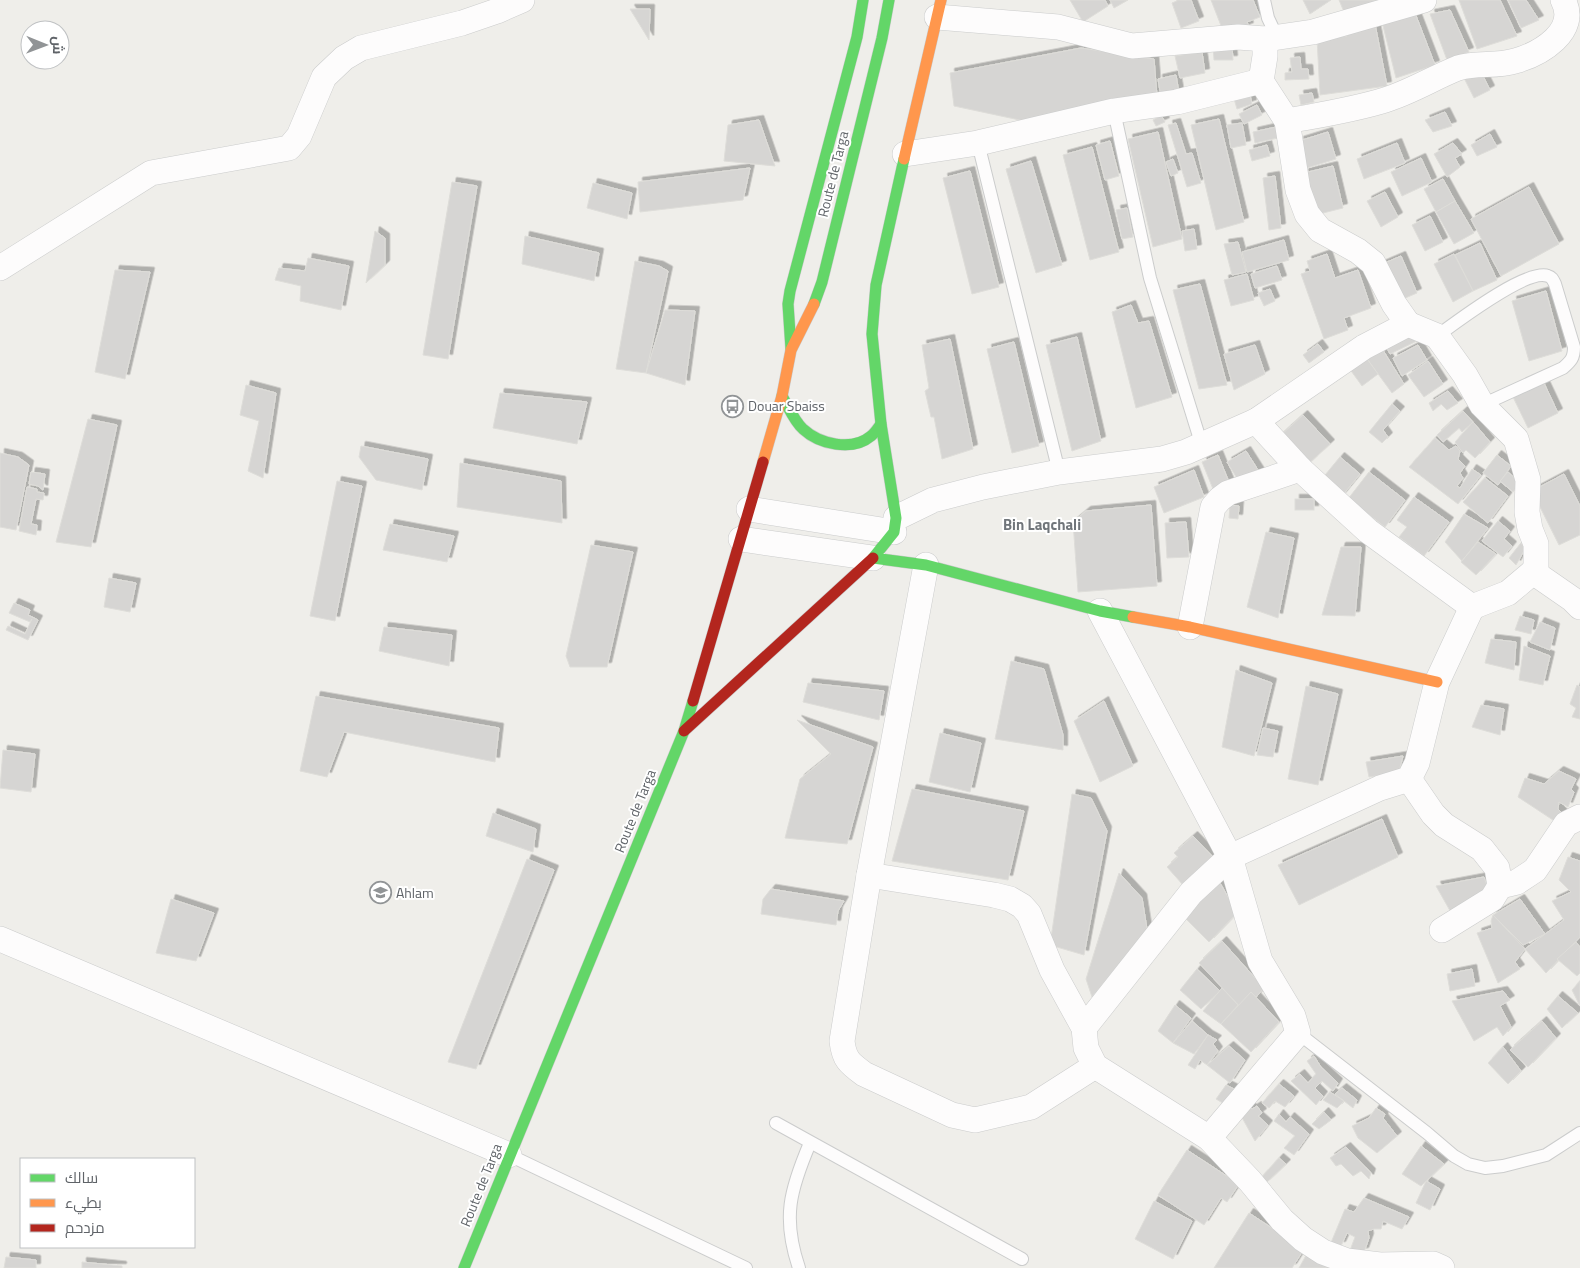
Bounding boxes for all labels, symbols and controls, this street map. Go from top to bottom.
north arrow [20,20,70,70]
text: ش [48,36,69,54]
street label: Route de Targa [812,129,853,219]
bus stop icon: Douar Sbaiss [720,394,744,418]
place label: Douar Sbaiss [748,395,825,416]
district label: Bin Laqchali [1003,513,1081,536]
street label: Route de Targa [608,766,661,856]
school or university icon: Ahlam [368,881,392,905]
place label: Ahlam [396,882,434,903]
street label: Route de Targa [454,1140,507,1230]
legend [20,1158,195,1248]
text: سالك [65,1166,98,1189]
text: بطيء [65,1191,102,1215]
text: مزدحم [65,1216,105,1239]

